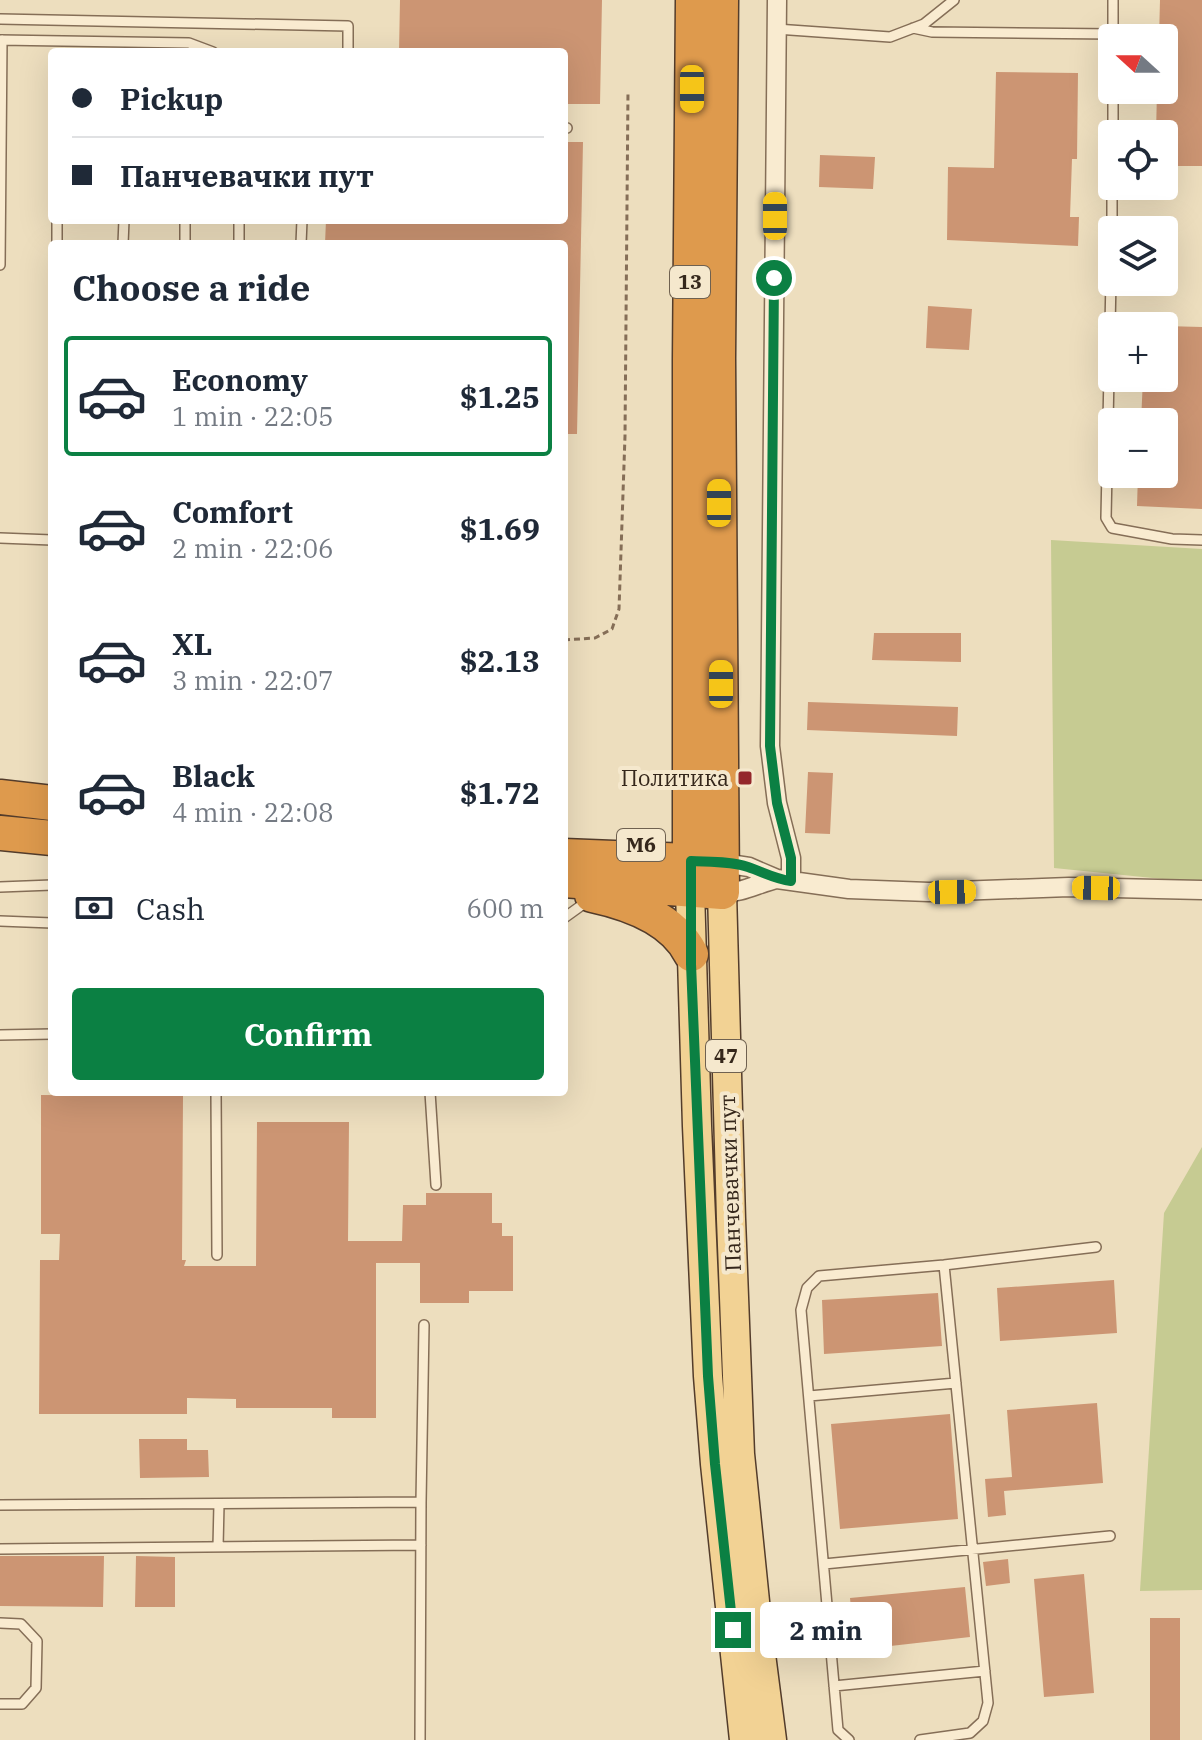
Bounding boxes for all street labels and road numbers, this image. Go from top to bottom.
road number: 13 [670,266,710,298]
road number: M6 [617,829,665,861]
road number: 47 [706,1040,746,1072]
street label: Панчевачки пут [712,1094,747,1272]

